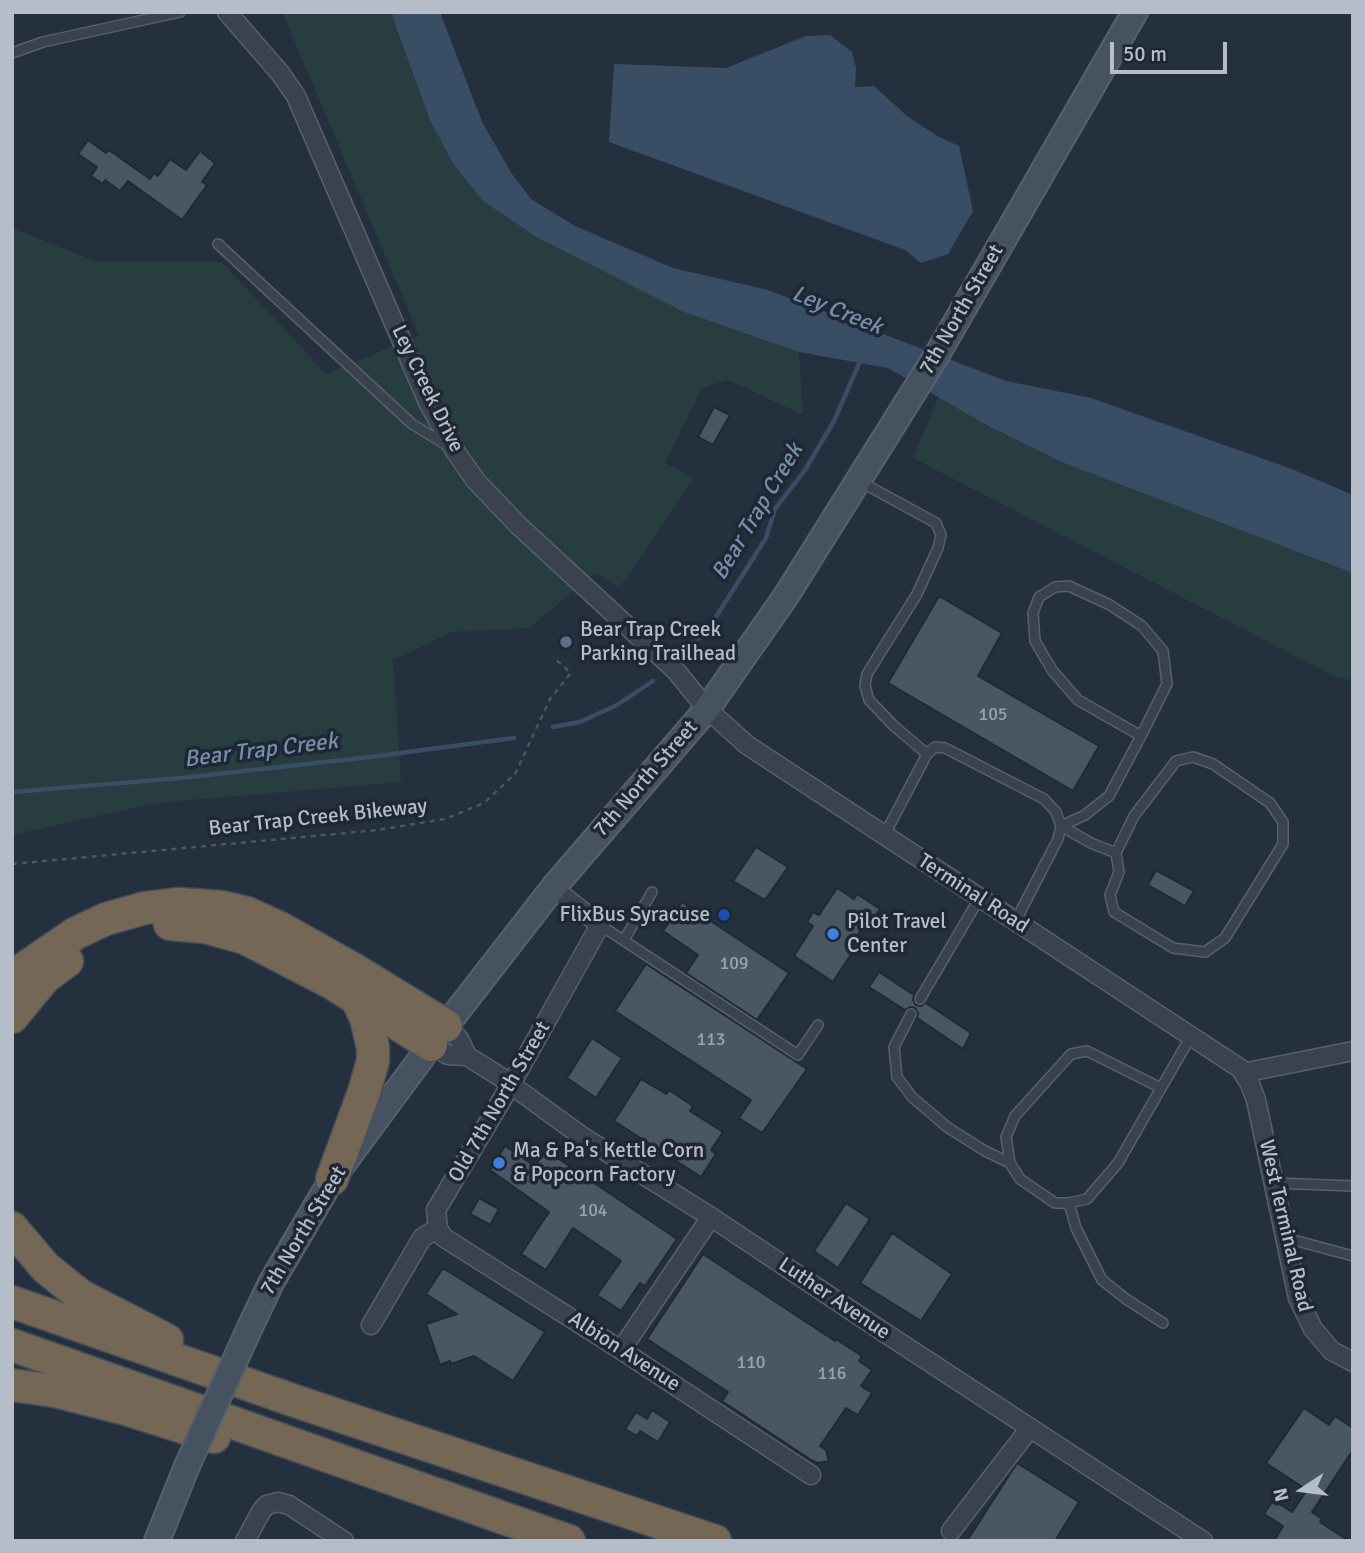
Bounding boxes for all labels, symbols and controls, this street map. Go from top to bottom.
scale bar [1113,28,1230,72]
text: 50 m [1123,41,1167,67]
street label: 7th North Street [915,240,1009,380]
water label: Ley Creek [788,280,886,342]
street label: Ley Creek Drive [385,321,469,457]
water label: Bear Trap Creek [706,439,810,585]
place label: Bear Trap Creek Parking Trailhead [580,617,736,667]
marker: Bear Trap Creek Parking Trailhead [558,634,574,650]
house number: 105 [978,704,1008,726]
street label: 7th North Street [589,716,703,842]
water label: Bear Trap Creek [183,728,339,774]
street label: Bear Trap Creek Bikeway [207,794,429,842]
street label: Terminal Road [913,849,1033,939]
place label: FlixBus Syracuse [559,902,710,928]
marker: FlixBus Syracuse [716,907,732,923]
place label: Pilot Travel Center [847,909,946,959]
marker: Pilot Travel Center [825,926,841,942]
house number: 109 [719,953,749,975]
street label: Old 7th North Street [444,1017,556,1187]
house number: 113 [696,1029,726,1051]
place label: Ma & Pa's Kettle Corn & Popcorn Factory [513,1138,704,1188]
street label: West Terminal Road [1253,1138,1317,1314]
marker: Ma & Pa's Kettle Corn & Popcorn Factory [491,1155,507,1171]
street label: 7th North Street [256,1162,352,1300]
house number: 104 [578,1200,608,1222]
street label: Luther Avenue [773,1252,895,1346]
street label: Albion Avenue [563,1307,685,1397]
house number: 110 [736,1352,766,1374]
house number: 116 [817,1363,847,1385]
north arrow [1267,1455,1337,1525]
text: N [1268,1486,1295,1504]

